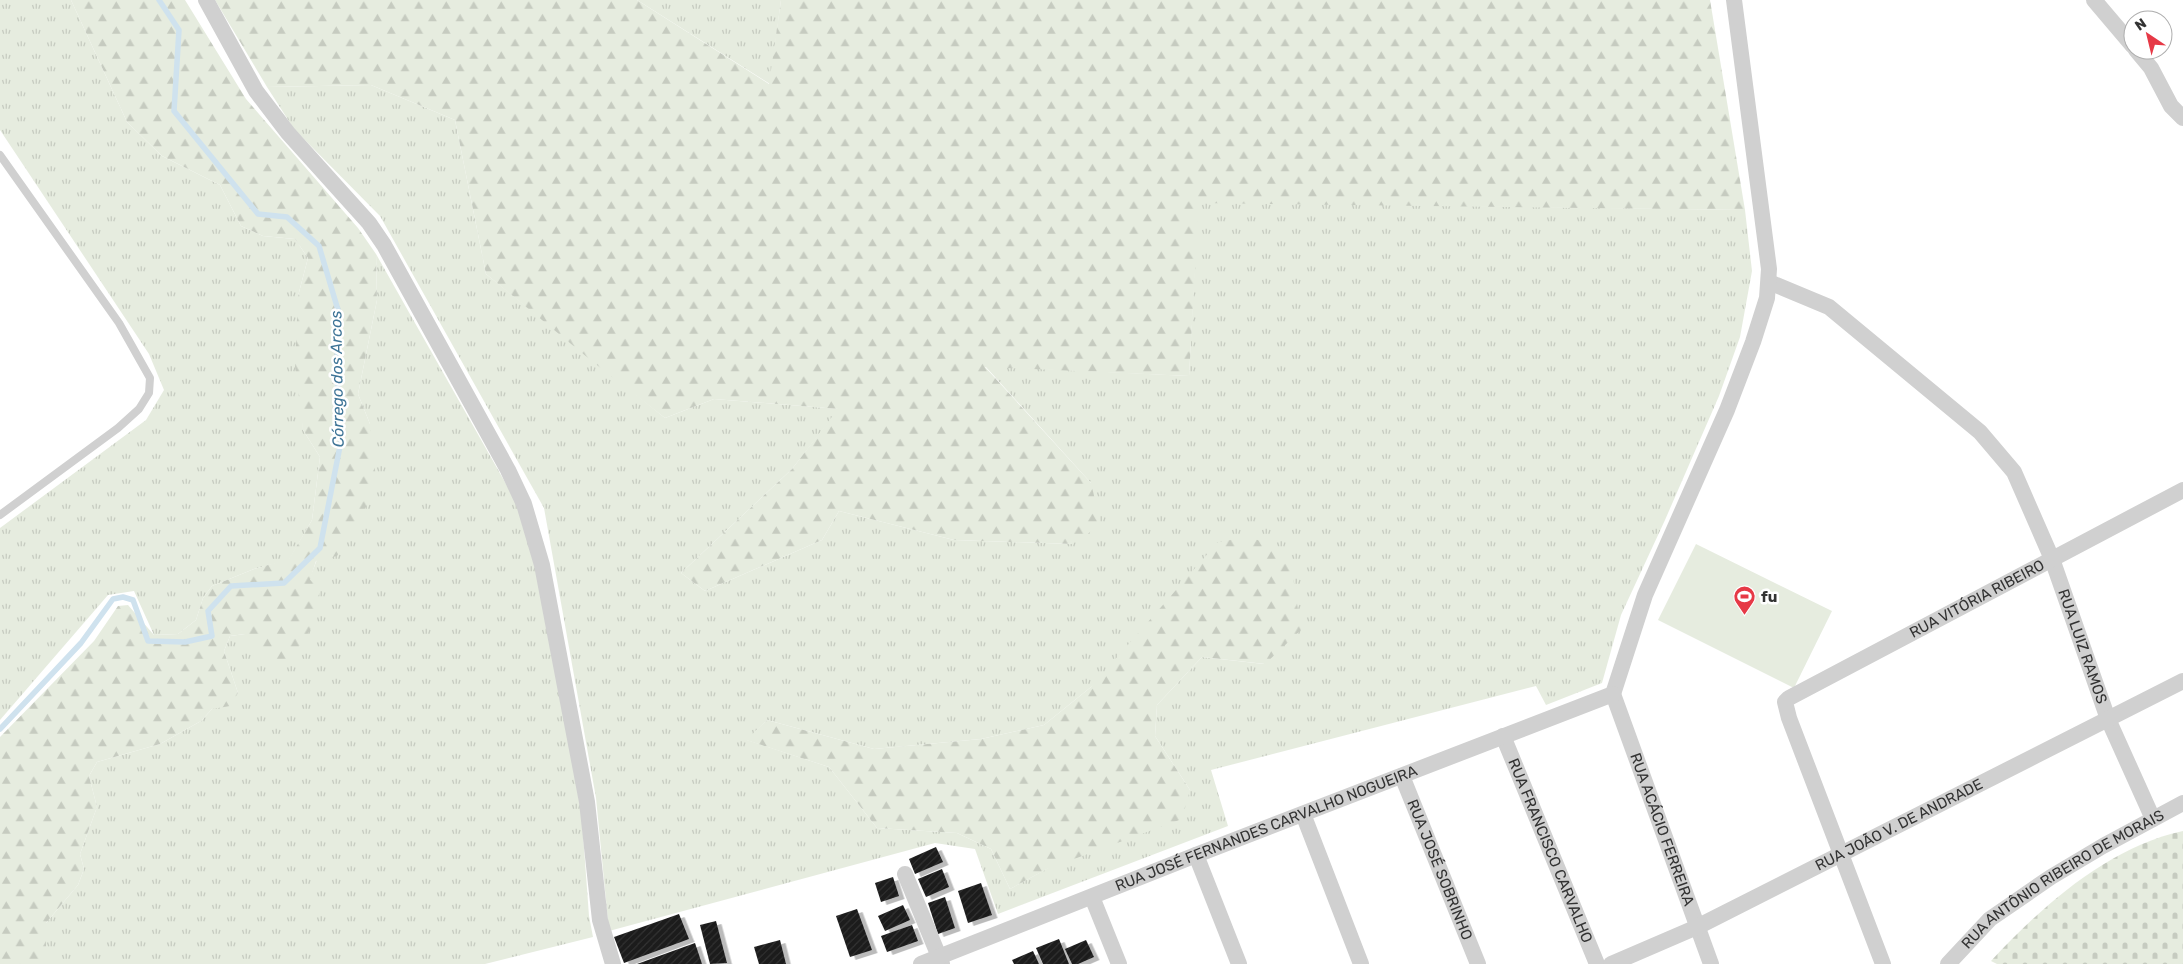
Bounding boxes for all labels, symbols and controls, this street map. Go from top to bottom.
north arrow [2123,10,2173,60]
text: N [2132,15,2150,35]
water label: Córrego dos Arcos [326,310,348,448]
street label: RUA VITÓRIA RIBEIRO [1906,556,2047,642]
sports icon: fu [1733,585,1757,616]
street label: RUA LUIZ RAMOS [2054,587,2111,706]
place label: fu [1761,588,1777,606]
street label: RUA ACÁCIO FERREIRA [1626,750,1698,908]
street label: RUA FRANCISCO CARVALHO [1504,756,1596,946]
street label: RUA JOSÉ FERNANDES CARVALHO NOGUEIRA [1113,761,1420,895]
street label: RUA JOÃO V. DE ANDRADE [1812,775,1986,875]
street label: RUA JOSÉ SOBRINHO [1403,797,1476,943]
street label: RUA ANTÔNIO RIBEIRO DE MORAIS [1958,806,2167,953]

